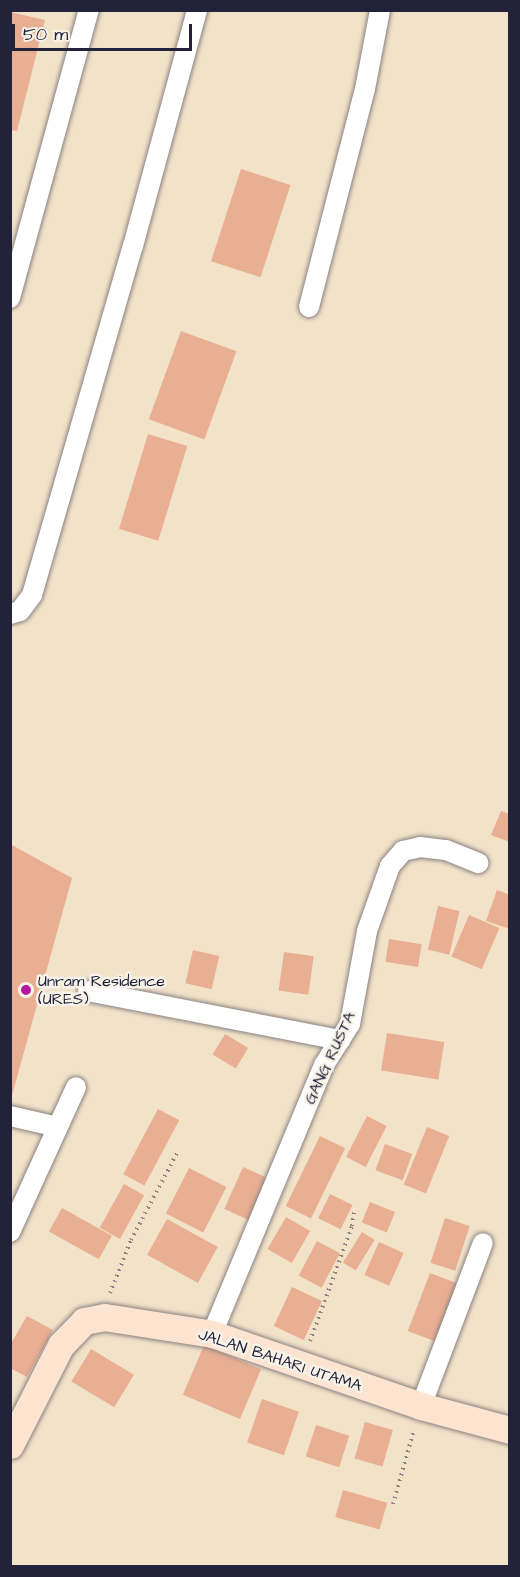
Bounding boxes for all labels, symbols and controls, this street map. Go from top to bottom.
scale bar [15,12,195,50]
text: 50 m [23,22,68,47]
place label: Unram Residence (URES) [38,971,165,1009]
marker: Unram Residence (URES) [19,983,33,997]
street label: GANG RUSTA [300,1009,360,1107]
street label: JALAN BAHARI UTAMA [196,1324,364,1396]

